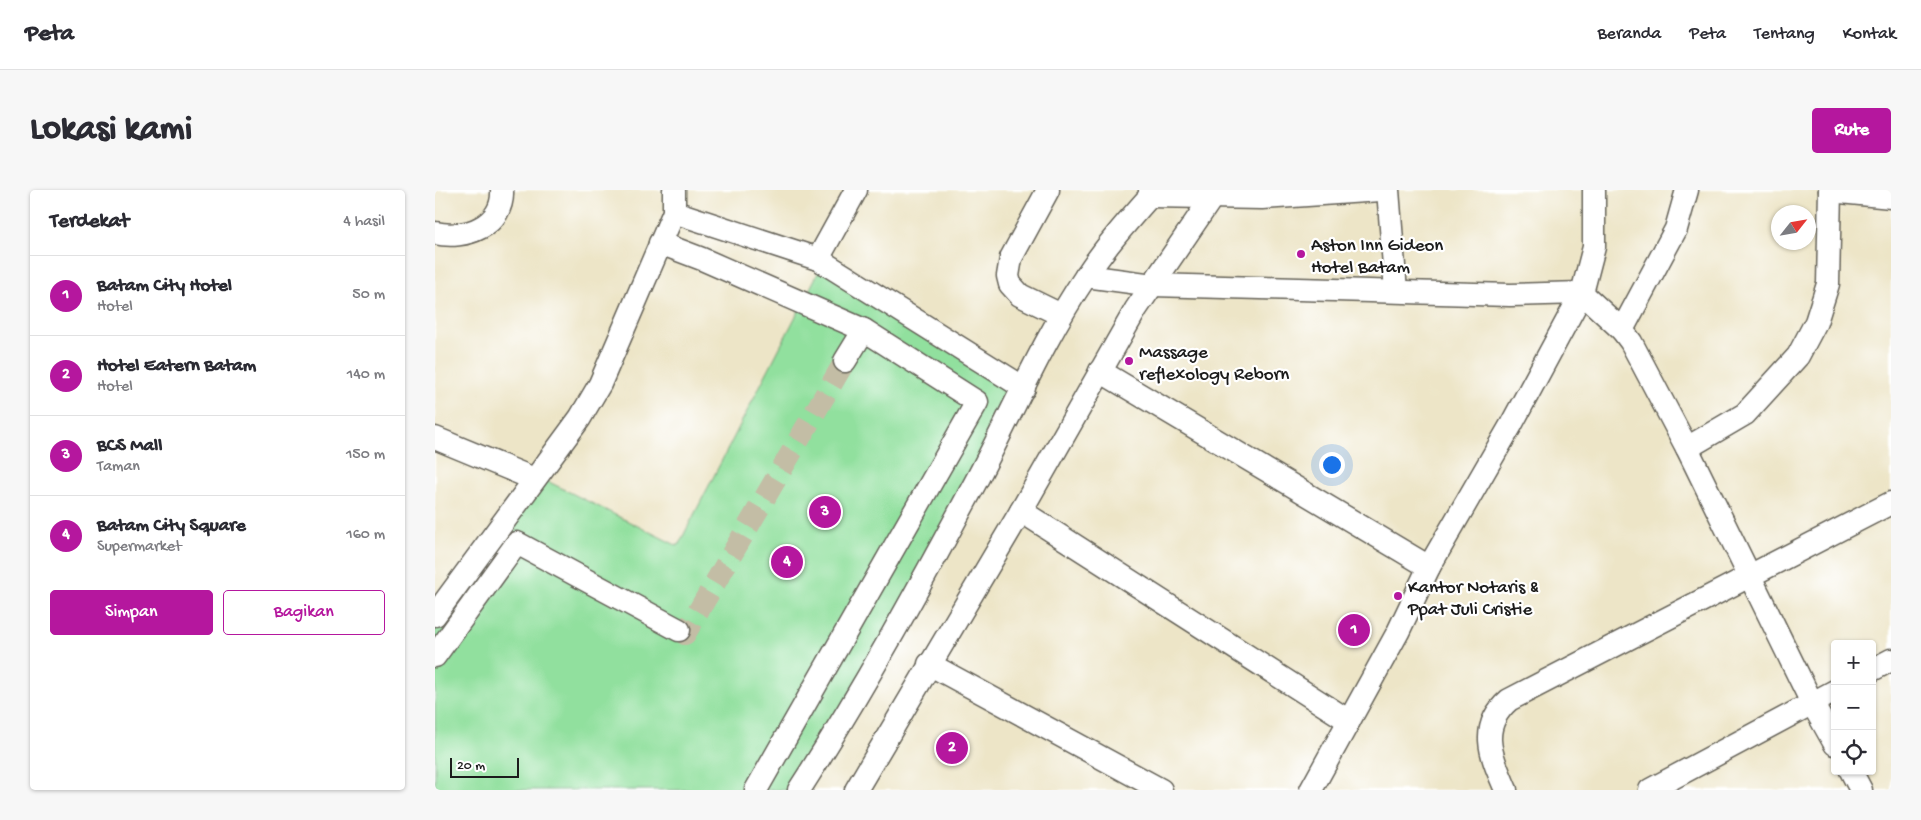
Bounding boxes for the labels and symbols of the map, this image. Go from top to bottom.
north arrow [1771,205,1816,250]
place label: Aston Inn Gideon Hotel Batam [1311,235,1443,280]
marker: Aston Inn Gideon Hotel Batam [1295,248,1307,260]
place label: Massage reflexology Reborn [1139,342,1289,387]
marker: Massage reflexology Reborn [1123,355,1135,367]
your location [1319,452,1345,478]
pin: 3 [809,493,841,531]
pin: 4 [771,543,803,581]
place label: Kantor Notaris & Ppat Juli Cristie [1407,577,1539,622]
marker: Kantor Notaris & Ppat Juli Cristie [1392,590,1404,602]
pin: 1 [1338,611,1370,649]
pin: 2 [936,729,968,767]
scale bar [450,755,519,778]

